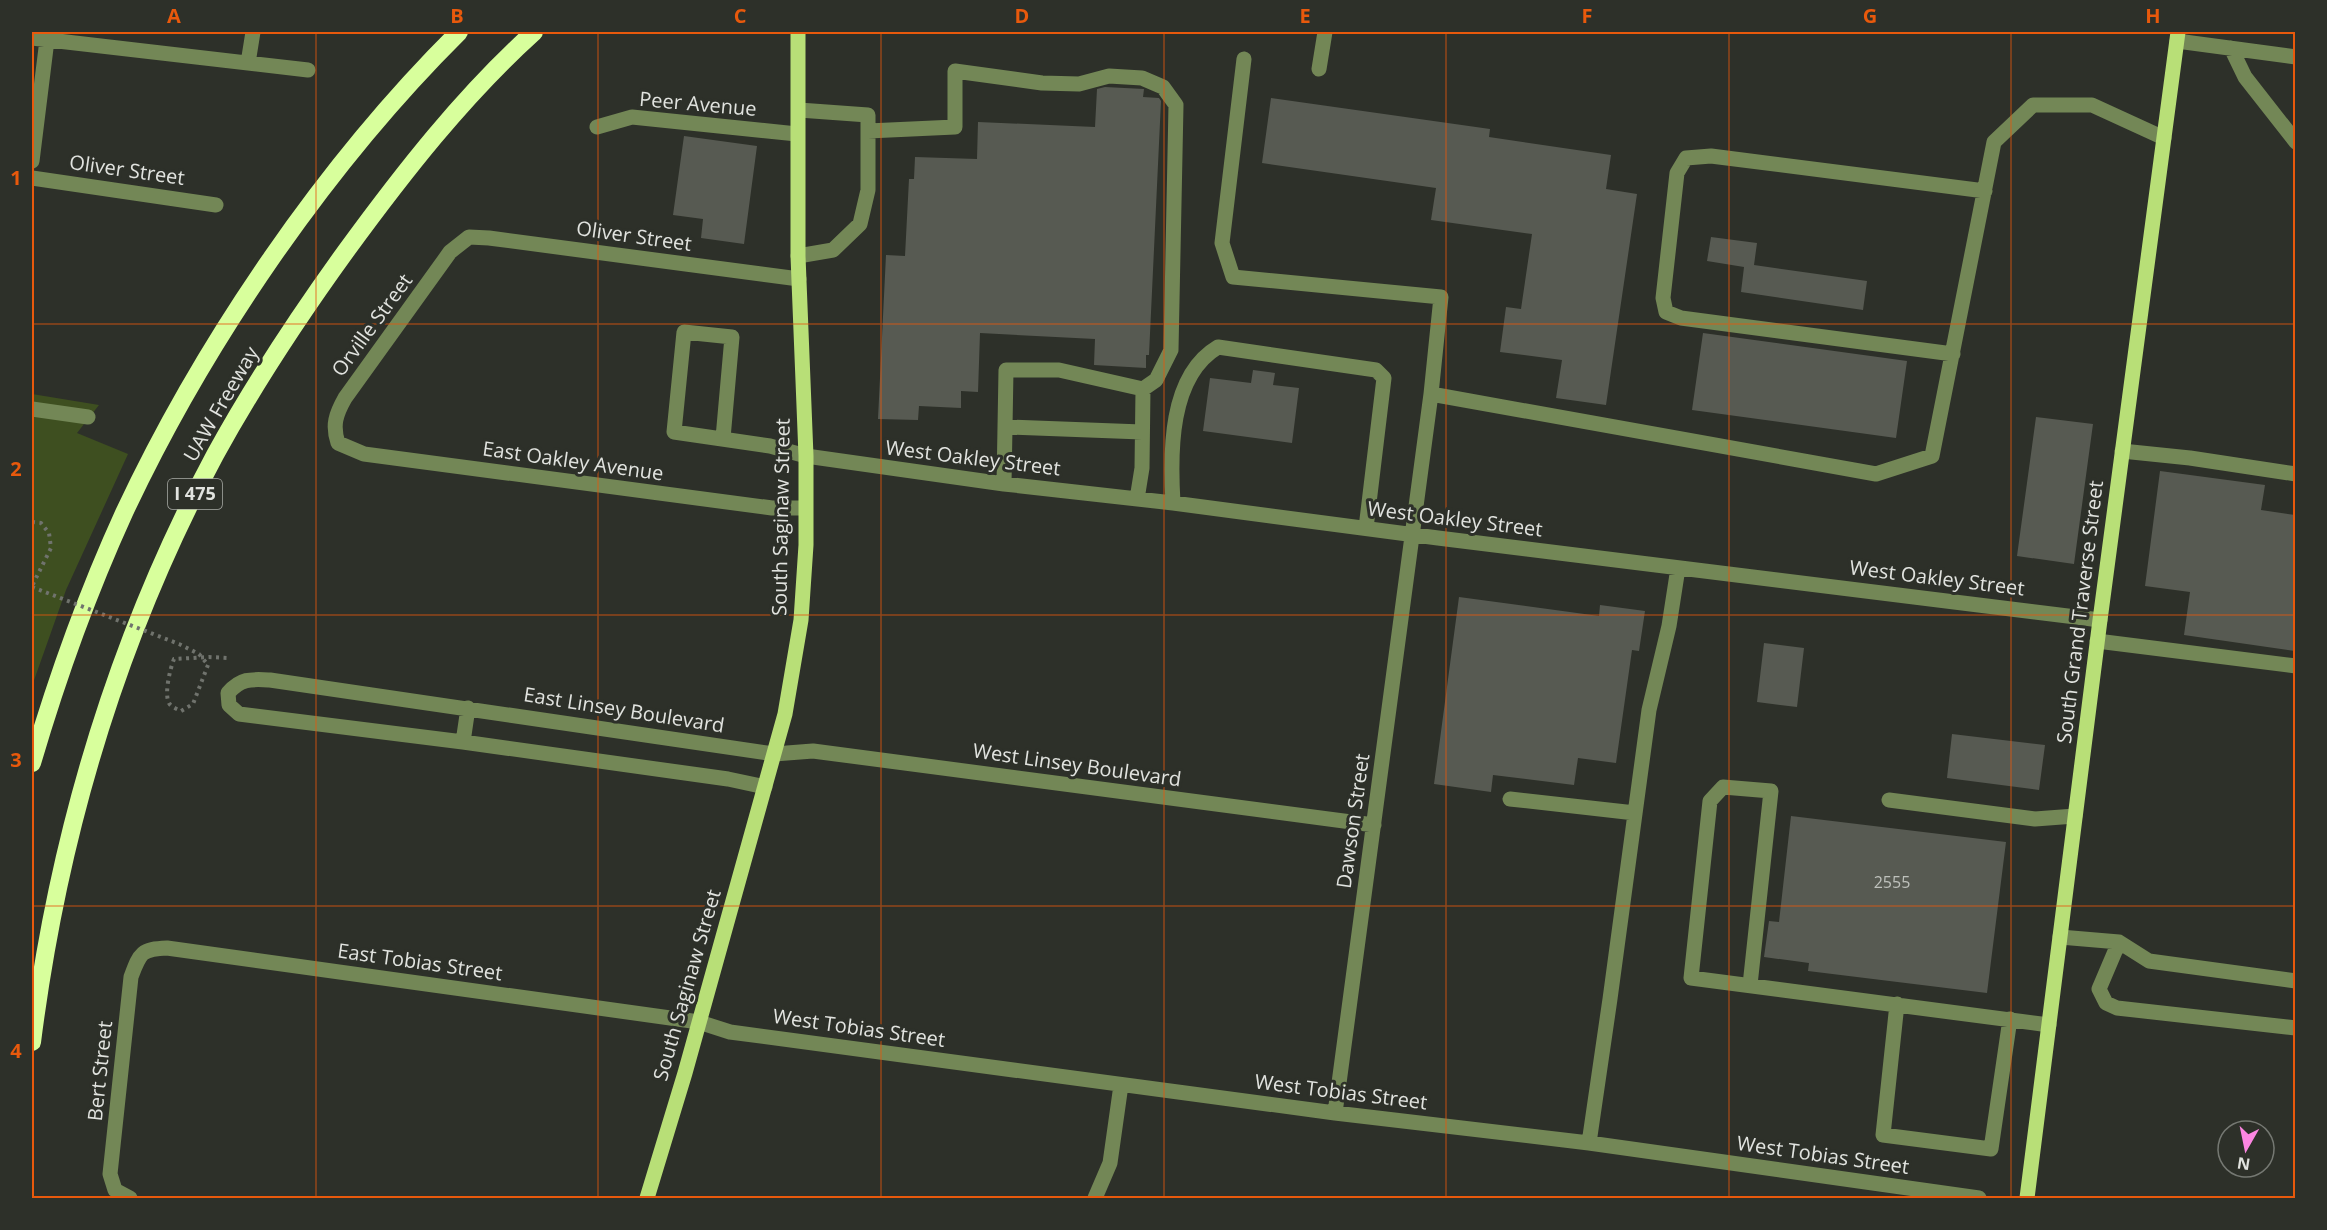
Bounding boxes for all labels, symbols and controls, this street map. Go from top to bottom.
text: A [167,2,181,29]
text: B [450,2,464,29]
text: C [734,2,747,29]
text: D [1015,2,1029,29]
text: E [1299,2,1311,29]
text: F [1582,2,1592,29]
text: G [1863,2,1877,29]
text: H [2145,2,2161,29]
street label: Peer Avenue [638,85,758,122]
street label: Oliver Street [68,148,186,191]
text: 1 [10,164,22,191]
street label: Oliver Street [575,214,693,257]
street label: Orville Street [325,268,418,382]
street label: UAW Freeway [177,341,265,466]
street label: South Saginaw Street [765,418,796,616]
street label: West Oakley Street [884,433,1062,482]
street label: East Oakley Avenue [481,434,665,487]
text: 2 [10,455,22,482]
road number: I 475 [168,479,222,509]
street label: South Grand Traverse Street [2050,479,2109,745]
street label: West Oakley Street [1366,494,1544,543]
street label: West Oakley Street [1848,553,2026,602]
street label: East Linsey Boulevard [522,680,726,739]
street label: West Linsey Boulevard [971,737,1183,793]
text: 3 [10,746,22,773]
street label: Dawson Street [1330,752,1375,890]
house number: 2555 [1874,871,1910,893]
street label: South Saginaw Street [646,886,727,1084]
street label: East Tobias Street [336,937,504,986]
street label: West Tobias Street [771,1002,947,1053]
street label: Bert Street [81,1020,118,1122]
text: 4 [10,1037,22,1064]
street label: West Tobias Street [1253,1068,1429,1115]
north arrow [2216,1119,2276,1179]
street label: West Tobias Street [1735,1129,1911,1180]
text: N [2236,1152,2252,1176]

